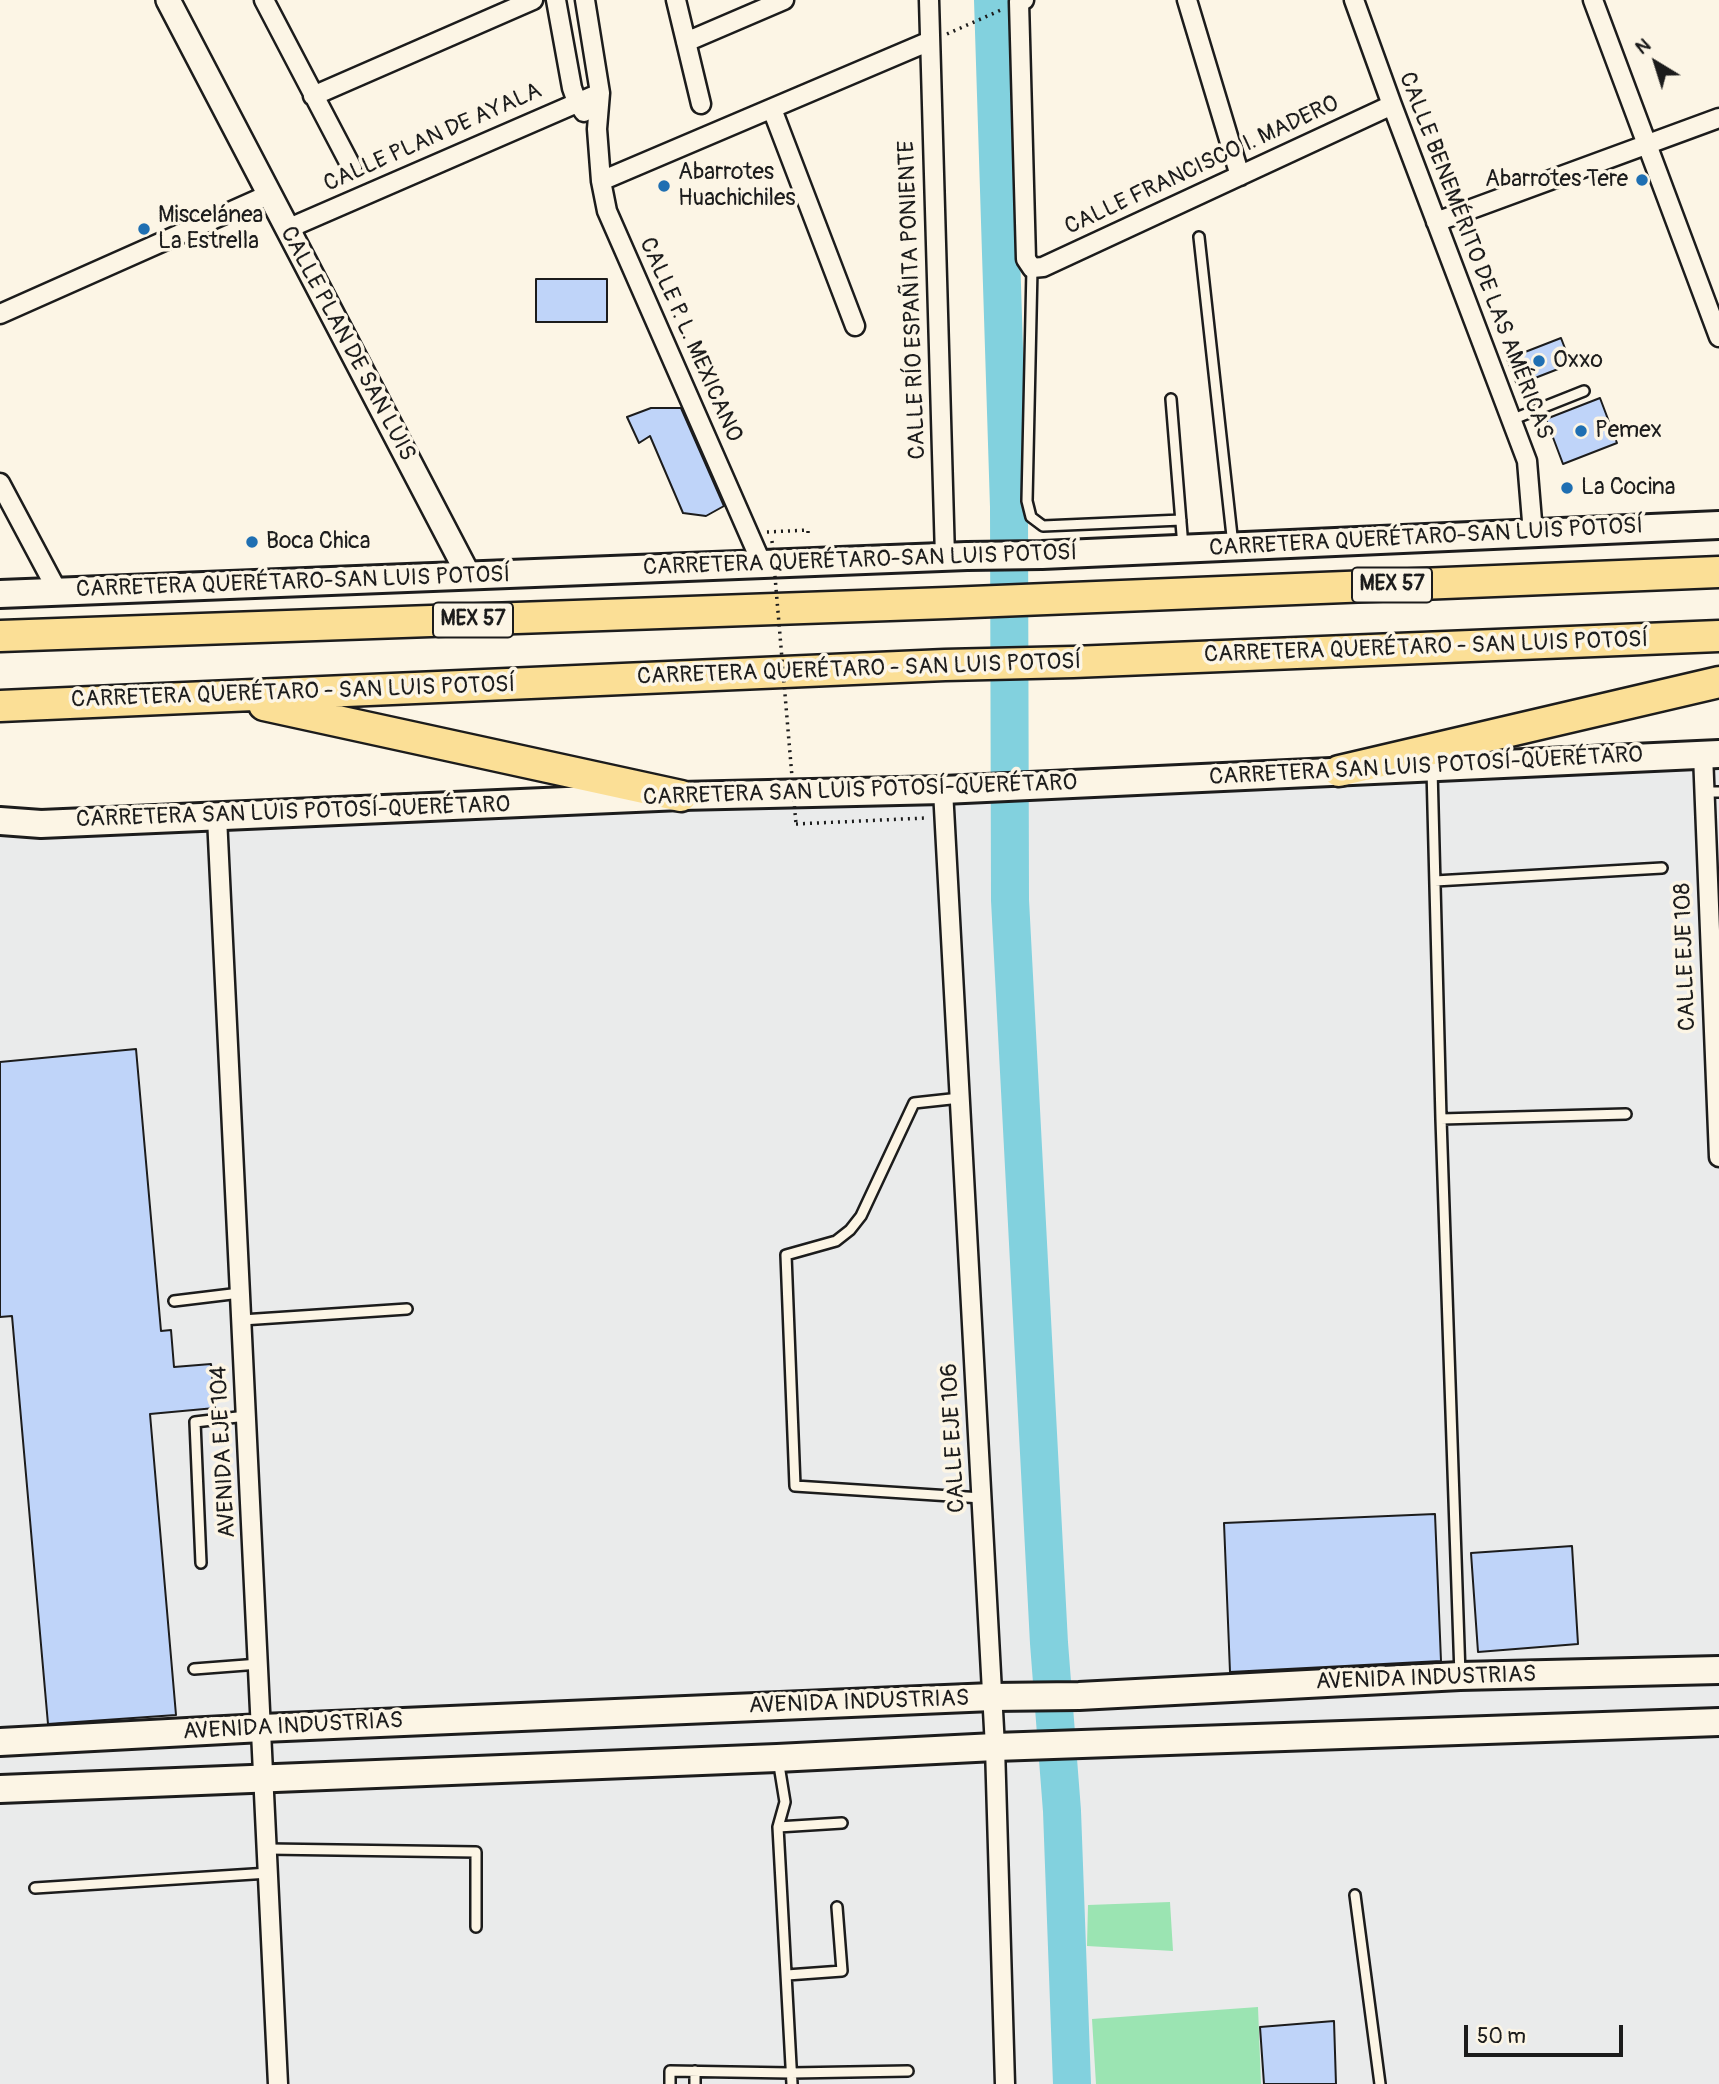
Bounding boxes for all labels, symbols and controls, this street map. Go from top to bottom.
north arrow [1621,28,1691,98]
text: N [1631,33,1656,60]
street label: CALLE BENEMÉRITO DE LAS AMÉRICAS [1392,69,1558,443]
street label: CALLE PLAN DE AYALA [320,77,546,199]
street label: CALLE FRANCISCO I. MADERO [1061,90,1343,242]
street label: CALLE RÍO ESPAÑITA PONIENTE [894,140,932,460]
place label: Abarrotes Huachichiles [678,159,796,213]
place label: Abarrotes Tere [1485,166,1628,194]
marker: Abarrotes Tere [1634,172,1650,188]
marker: Abarrotes Huachichiles [656,178,672,194]
place label: Miscelánea La Estrella [158,202,263,256]
marker: Miscelánea La Estrella [136,221,152,237]
street label: CALLE PLAN DE SAN LUIS [273,222,421,466]
street label: CALLE P. L. MEXICANO [633,234,747,446]
place label: Oxxo [1553,347,1603,375]
marker: Oxxo [1531,353,1547,369]
place label: Pemex [1595,417,1662,445]
marker: Pemex [1573,423,1589,439]
place label: La Cocina [1581,474,1675,502]
marker: La Cocina [1559,480,1575,496]
street label: CARRETERA QUERÉTARO-SAN LUIS POTOSÍ [1208,513,1644,563]
place label: Boca Chica [266,528,370,556]
marker: Boca Chica [244,534,260,550]
street label: CARRETERA QUERÉTARO-SAN LUIS POTOSÍ [642,540,1078,582]
street label: CARRETERA QUERÉTARO-SAN LUIS POTOSÍ [75,562,511,604]
road number: MEX 57 [1352,568,1432,602]
road number: MEX 57 [433,602,513,638]
street label: CARRETERA QUERÉTARO - SAN LUIS POTOSÍ [1203,626,1649,670]
street label: CARRETERA QUERÉTARO - SAN LUIS POTOSÍ [636,648,1082,692]
street label: CARRETERA QUERÉTARO - SAN LUIS POTOSÍ [70,671,516,715]
street label: CARRETERA SAN LUIS POTOSÍ-QUERÉTARO [1208,742,1644,792]
street label: CARRETERA SAN LUIS POTOSÍ-QUERÉTARO [642,770,1078,812]
street label: CARRETERA SAN LUIS POTOSÍ-QUERÉTARO [75,792,511,834]
street label: CALLE EJE 108 [1670,882,1702,1032]
street label: CALLE EJE 106 [936,1362,972,1514]
street label: AVENIDA EJE 104 [206,1365,242,1539]
street label: AVENIDA INDUSTRIAS [1315,1661,1537,1697]
street label: AVENIDA INDUSTRIAS [748,1685,970,1721]
street label: AVENIDA INDUSTRIAS [182,1707,404,1747]
scale bar [1467,2010,1626,2054]
text: 50 m [1477,2023,1526,2050]

